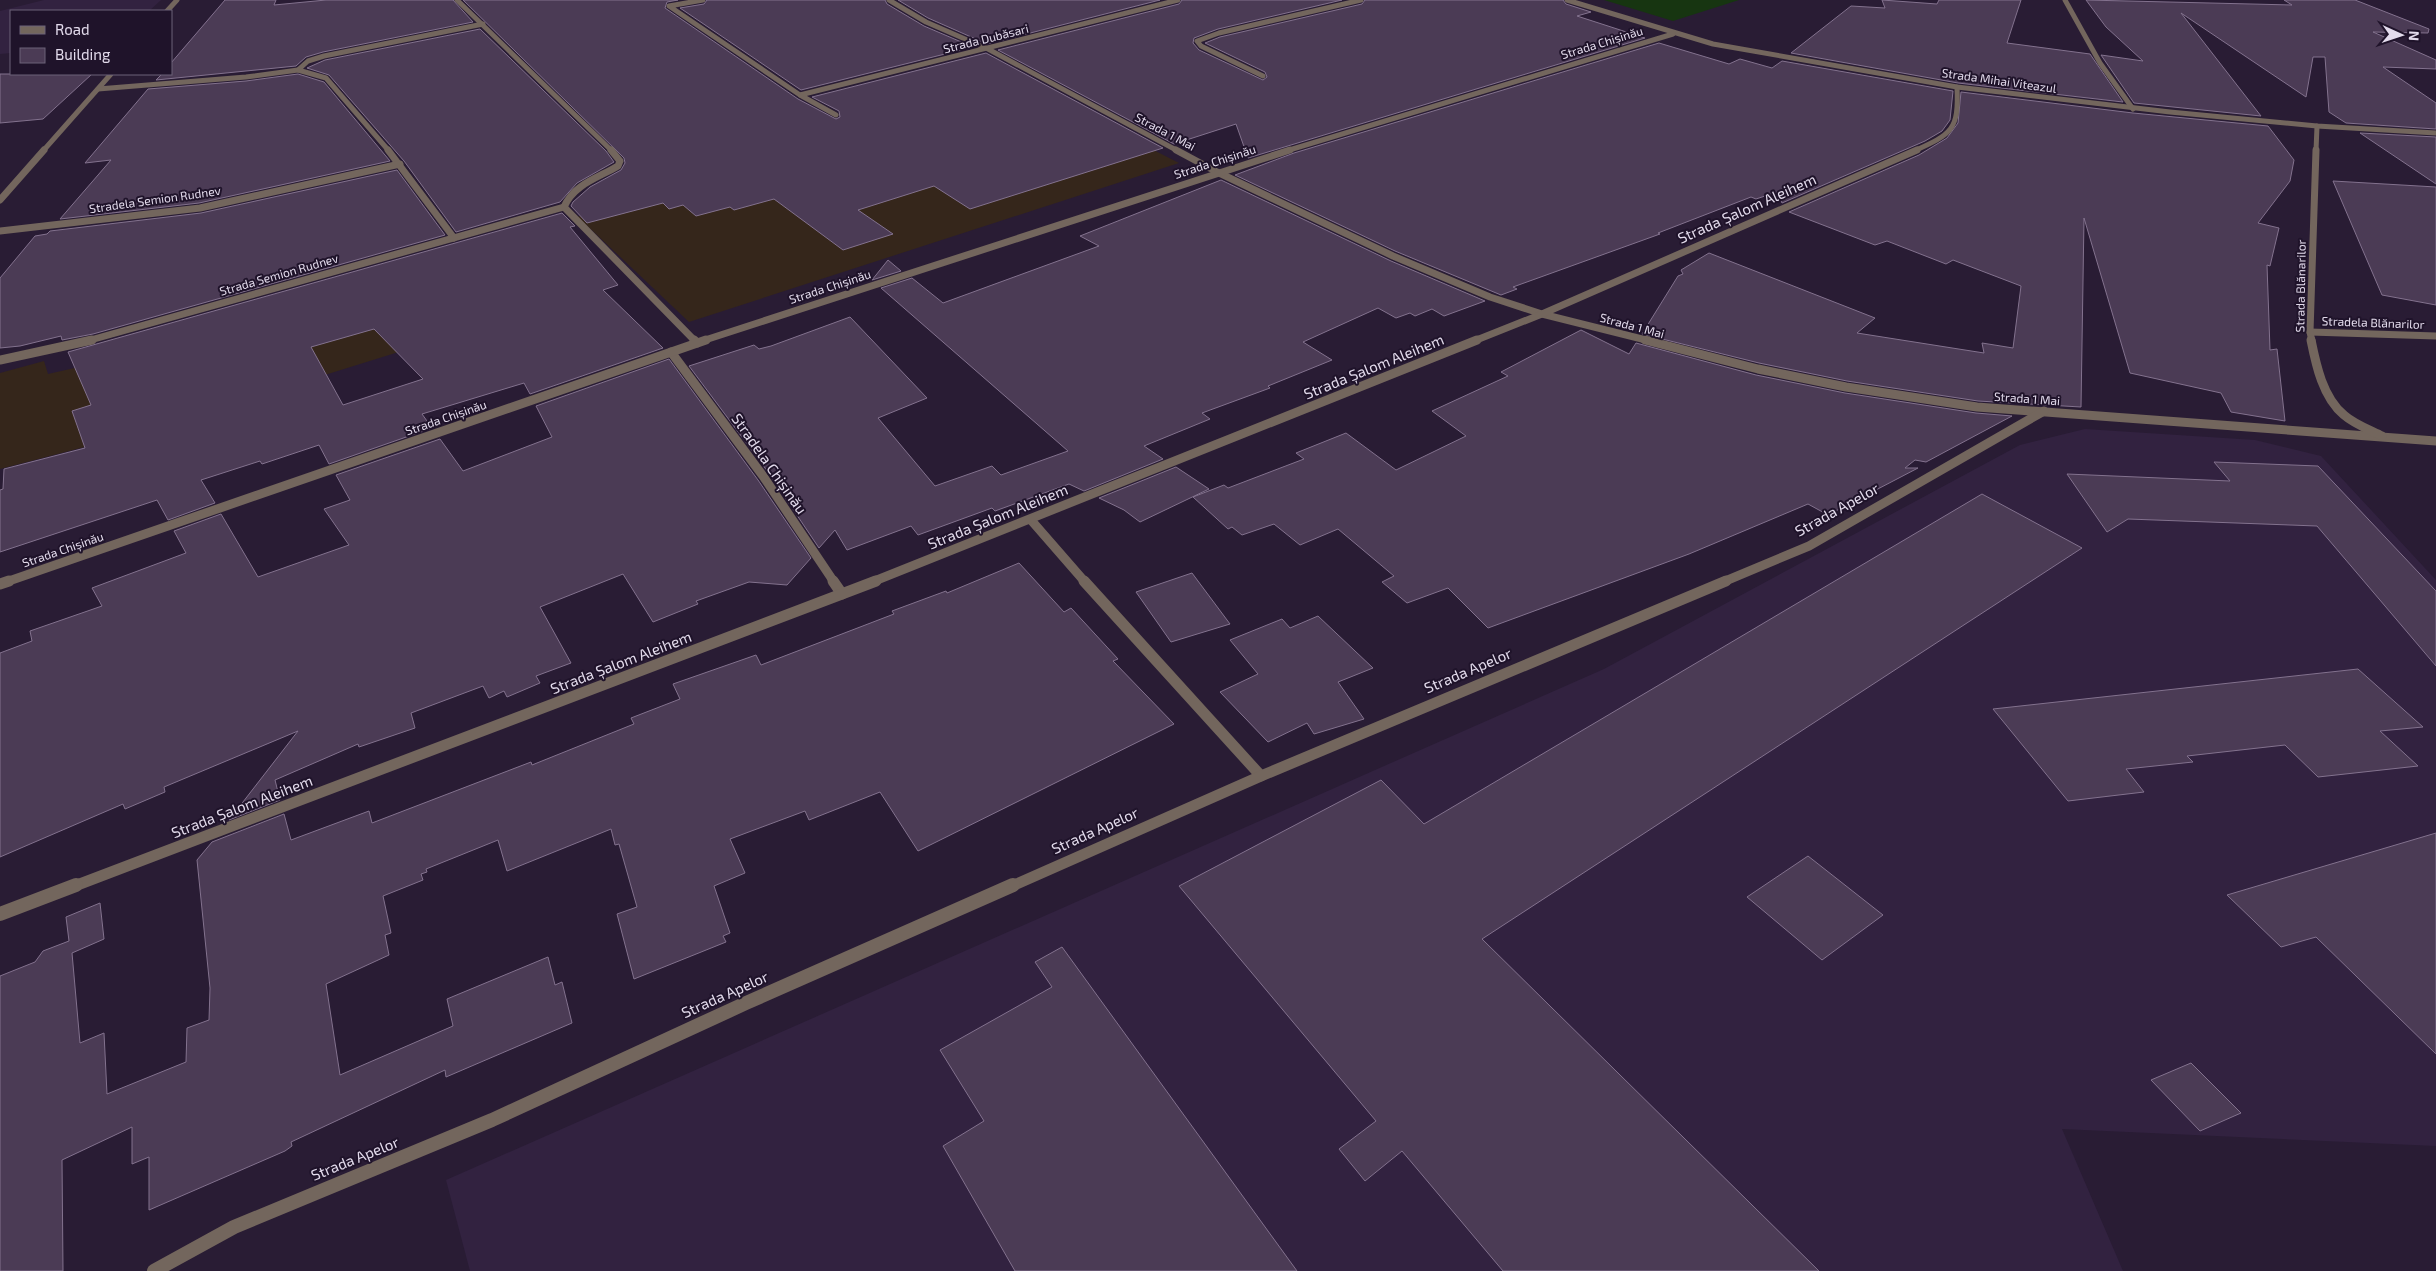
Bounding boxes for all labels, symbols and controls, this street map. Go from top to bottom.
legend [10,10,172,75]
north arrow [2376,10,2426,60]
text: Road [55,20,90,38]
street label: Strada Dubăsari [942,21,1030,55]
street label: Strada Chișinău [1559,23,1645,63]
text: N [2406,30,2423,41]
text: Building [55,45,111,63]
street label: Strada Mihai Viteazul [1941,65,2058,95]
street label: Strada 1 Mai [1133,109,1198,153]
street label: Strada Chișinău [1172,141,1258,183]
street label: Strada Șalom Aleihem [1675,169,1819,249]
street label: Stradela Semion Rudnev [88,183,222,215]
street label: Strada Blănarilor [2292,239,2308,333]
street label: Strada Semion Rudnev [218,250,340,298]
street label: Strada Chișinău [787,266,873,308]
street label: Strada 1 Mai [1598,310,1666,340]
street label: Stradela Blănarilor [2321,313,2425,331]
street label: Strada Șalom Aleihem [1301,330,1447,404]
street label: Strada 1 Mai [1994,389,2061,407]
street label: Strada Chișinău [403,397,489,439]
street label: Stradela Chișinău [727,410,811,518]
street label: Strada Apelor [1791,479,1882,540]
street label: Strada Șalom Aleihem [925,480,1071,554]
street label: Strada Chișinău [20,529,106,571]
street label: Strada Șalom Aleihem [548,627,694,699]
street label: Strada Apelor [1421,644,1514,697]
street label: Strada Șalom Aleihem [169,771,315,843]
street label: Strada Apelor [1048,803,1141,857]
street label: Strada Apelor [678,967,771,1021]
street label: Strada Apelor [308,1132,401,1184]

